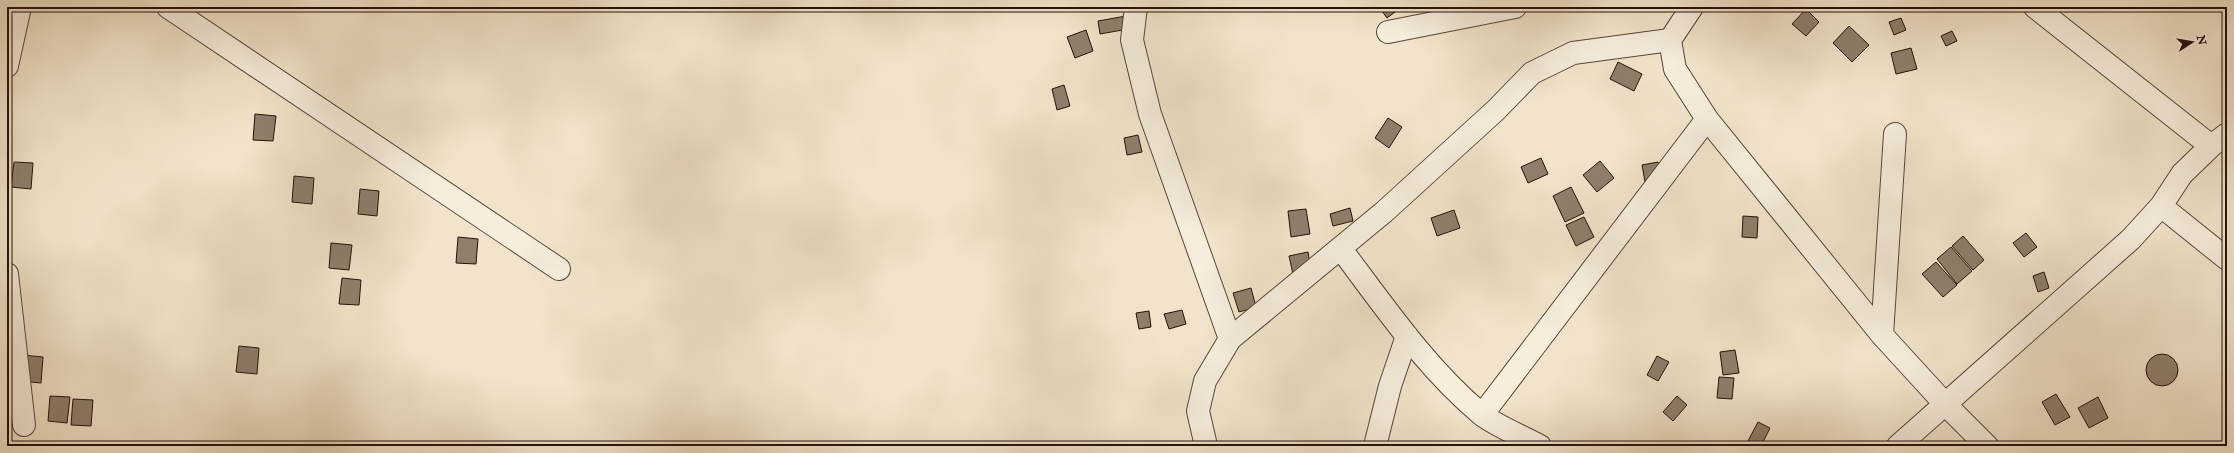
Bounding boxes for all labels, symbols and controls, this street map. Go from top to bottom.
north arrow [2172,22,2212,62]
text: N [2194,33,2209,47]

